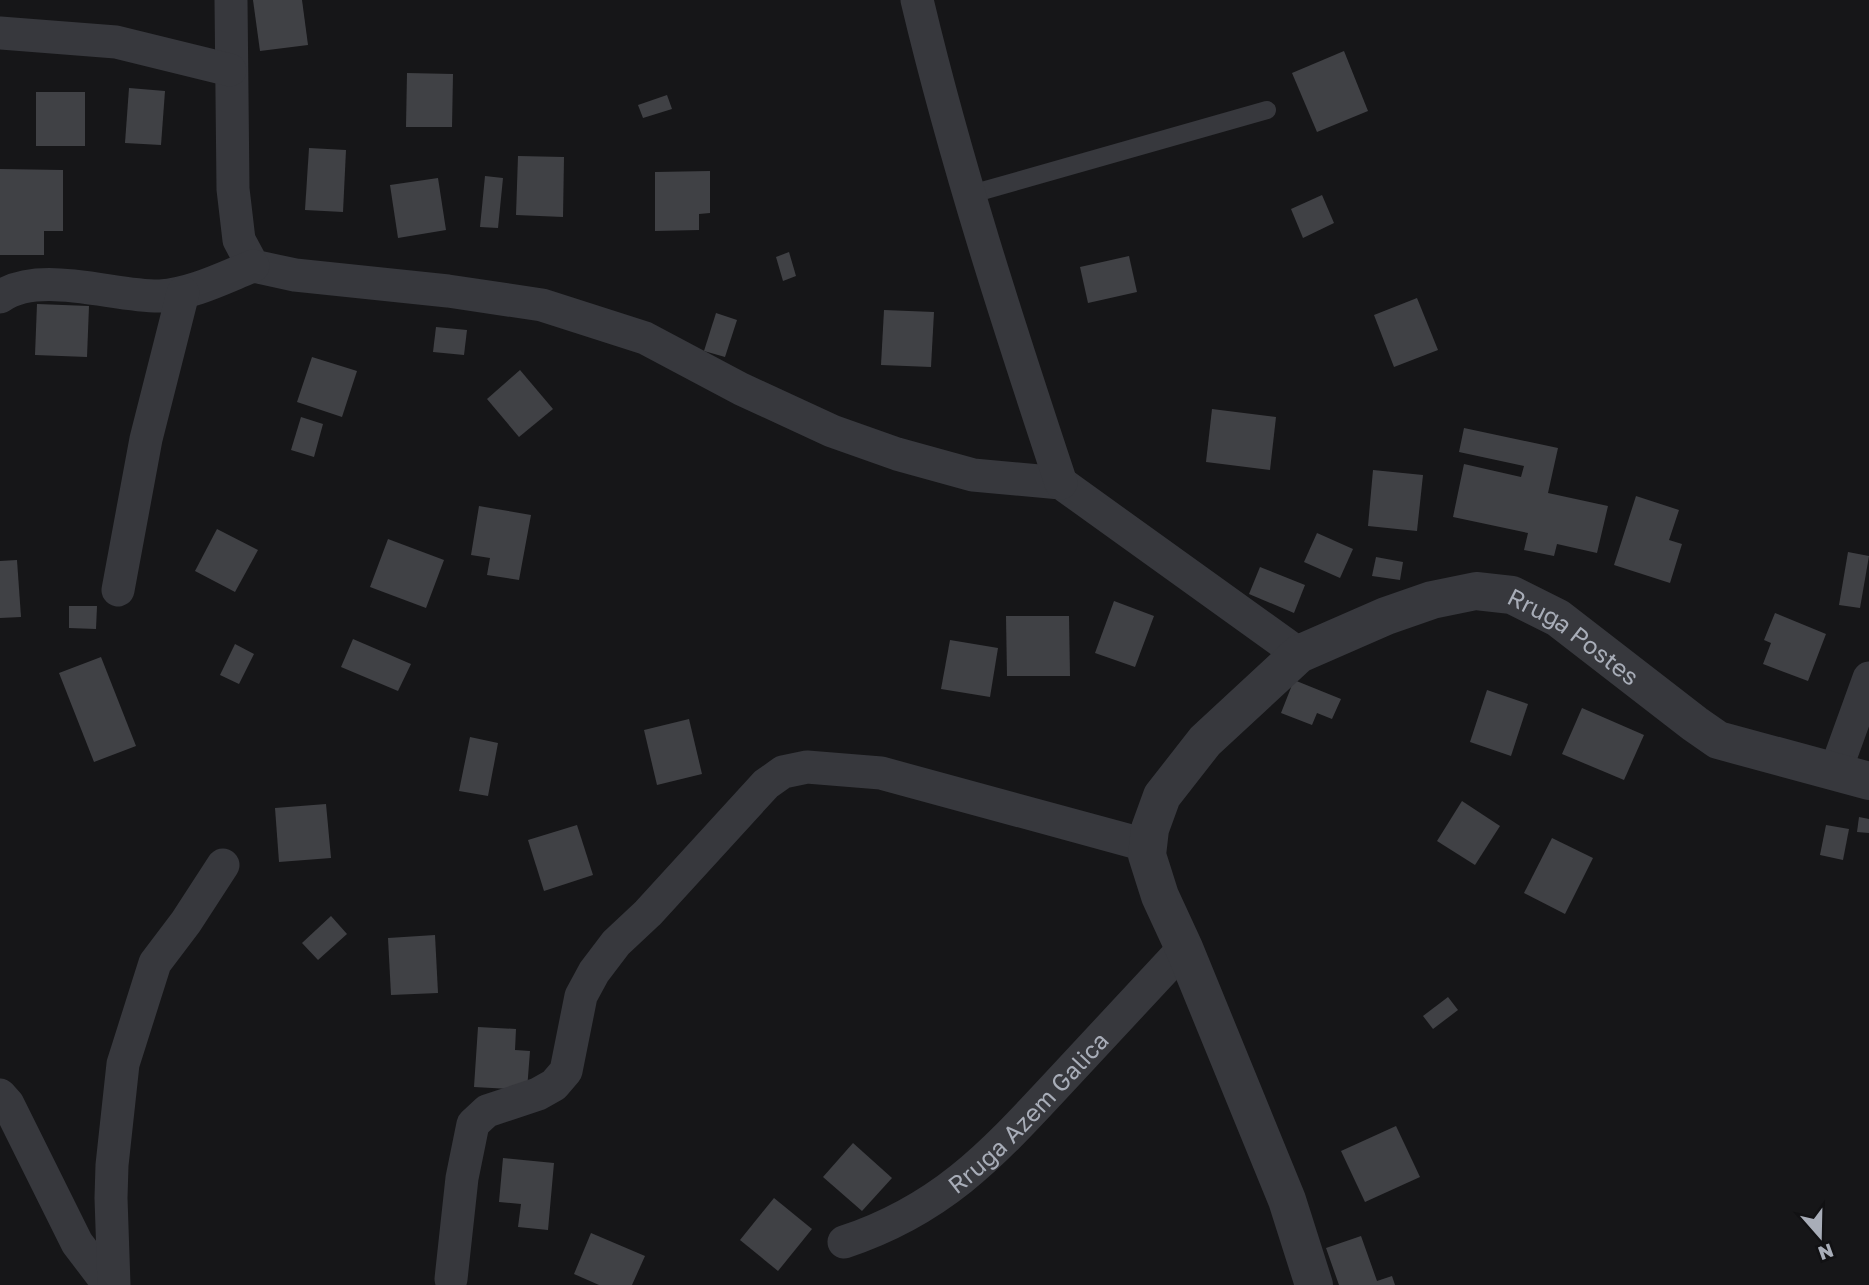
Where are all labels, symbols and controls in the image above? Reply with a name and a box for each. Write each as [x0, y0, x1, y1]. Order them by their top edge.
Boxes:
street label: Rruga Postes [1503, 581, 1646, 690]
street label: Rruga Azem Galica [941, 1025, 1114, 1198]
north arrow [1785, 1201, 1855, 1271]
text: N [1815, 1239, 1837, 1266]

